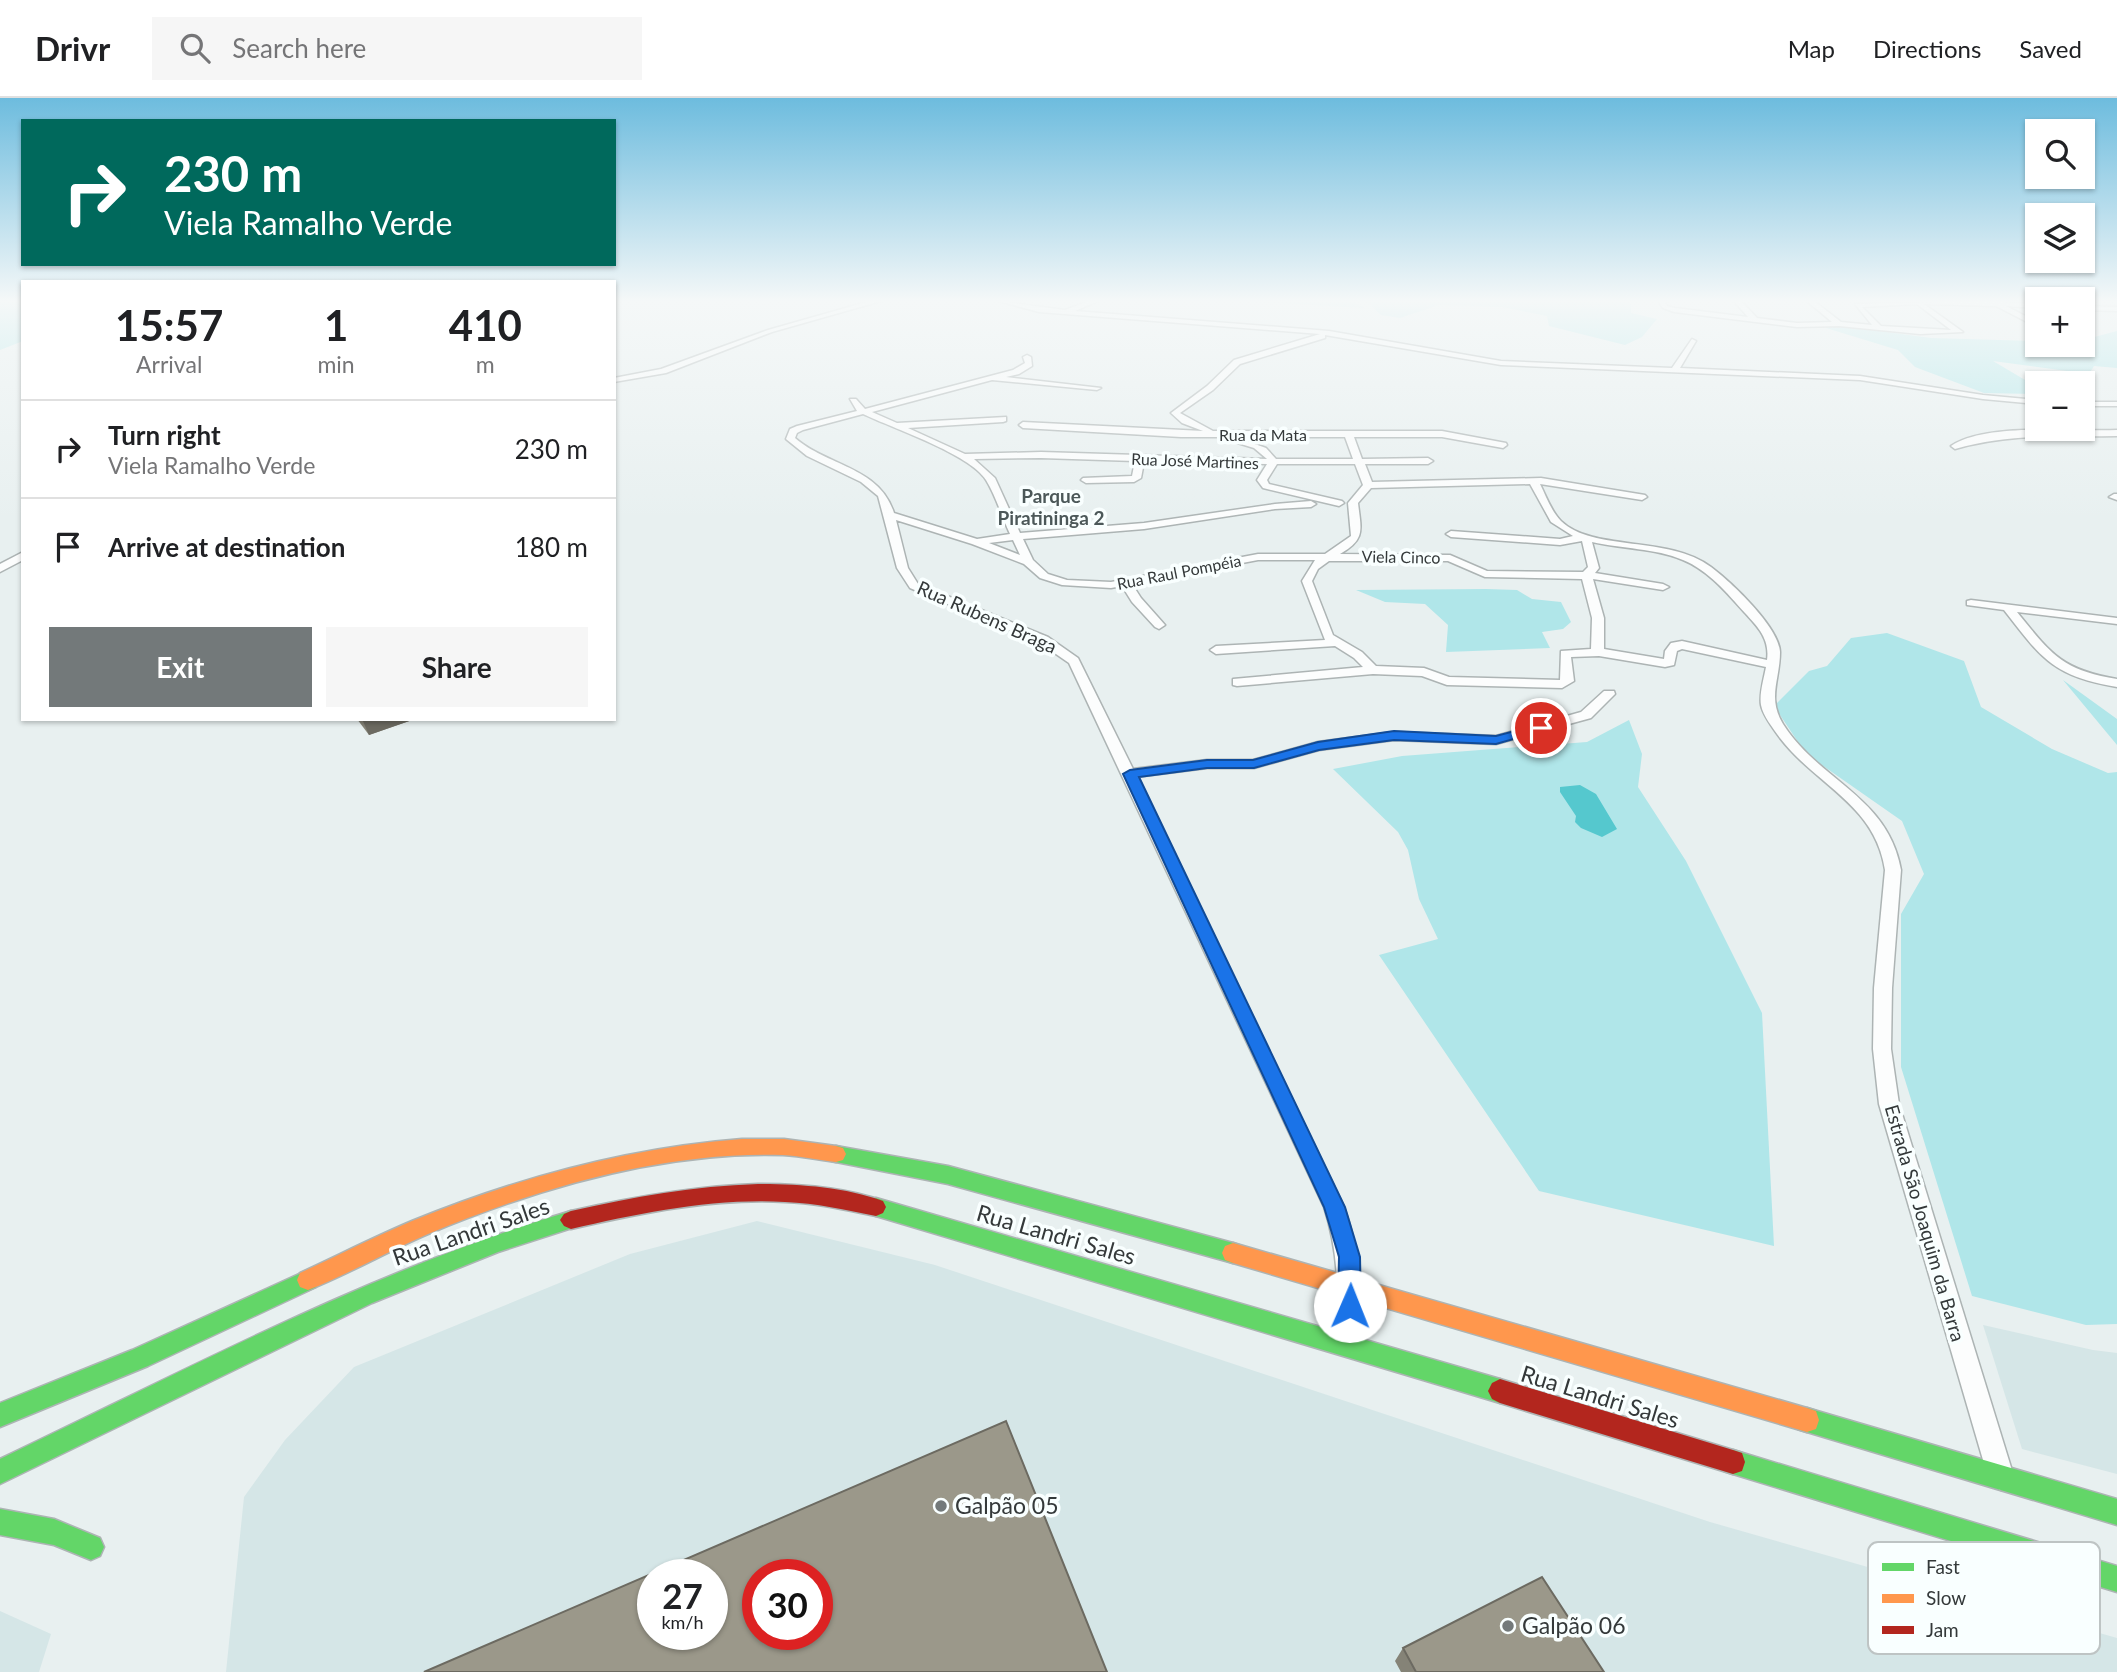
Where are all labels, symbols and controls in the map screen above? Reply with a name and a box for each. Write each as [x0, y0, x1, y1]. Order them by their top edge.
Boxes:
search box [152, 17, 642, 80]
text: Drivr [35, 28, 110, 68]
icon: search [176, 29, 214, 67]
text: Search here [232, 32, 366, 64]
text: Map [1788, 34, 1835, 63]
text: Directions [1873, 34, 1981, 63]
text: Saved [2019, 34, 2082, 63]
map controls [2025, 119, 2095, 441]
button: search [2025, 119, 2095, 189]
text: 230 m [164, 144, 302, 202]
icon: right [49, 147, 140, 238]
text: Viela Ramalho Verde [164, 203, 452, 242]
button: layers [2025, 203, 2095, 273]
button: + [2025, 287, 2095, 357]
text: 15:57 [115, 300, 223, 350]
text: 1 [324, 300, 348, 350]
text: 410 [449, 300, 522, 350]
text: Arrival [136, 350, 202, 378]
text: min [317, 350, 355, 378]
text: m [476, 350, 495, 378]
button: − [2025, 371, 2095, 441]
text: Turn right [108, 419, 221, 451]
street label: Rua da Mata [1219, 425, 1307, 444]
icon: right [49, 430, 87, 468]
text: 230 m [515, 433, 588, 465]
street label: Rua José Martines [1131, 449, 1259, 472]
text: Viela Ramalho Verde [108, 451, 315, 479]
district label: Parque Piratininga 2 [998, 484, 1104, 529]
icon: arrive [49, 528, 87, 566]
text: Arrive at destination [108, 531, 345, 563]
text: 180 m [515, 531, 588, 563]
street label: Viela Cinco [1361, 546, 1441, 567]
street label: Rua Raul Pompéia [1115, 550, 1243, 593]
street label: Rua Rubens Braga [914, 575, 1061, 658]
button: Exit [49, 627, 312, 707]
button: Share [326, 627, 588, 707]
pin [1511, 698, 1571, 758]
icon: arrive [1522, 709, 1560, 747]
street label: Estrada São Joaquim da Barra [1881, 1102, 1970, 1344]
street label: Rua Landri Sales [389, 1191, 553, 1271]
street label: Rua Landri Sales [974, 1198, 1139, 1270]
position arrow [1313, 1269, 1387, 1343]
street label: Rua Landri Sales [1518, 1359, 1683, 1433]
place label: Galpão 05 [955, 1491, 1059, 1519]
marker: Galpão 05 [933, 1498, 949, 1514]
legend [1868, 1542, 2100, 1654]
text: Fast [1926, 1555, 1960, 1578]
speed limit sign: 30 [742, 1559, 833, 1650]
text: 27 [662, 1574, 703, 1616]
text: Slow [1926, 1586, 1966, 1609]
text: km/h [661, 1611, 704, 1633]
place label: Galpão 06 [1522, 1611, 1626, 1639]
marker: Galpão 06 [1500, 1618, 1516, 1634]
text: Jam [1926, 1618, 1959, 1641]

